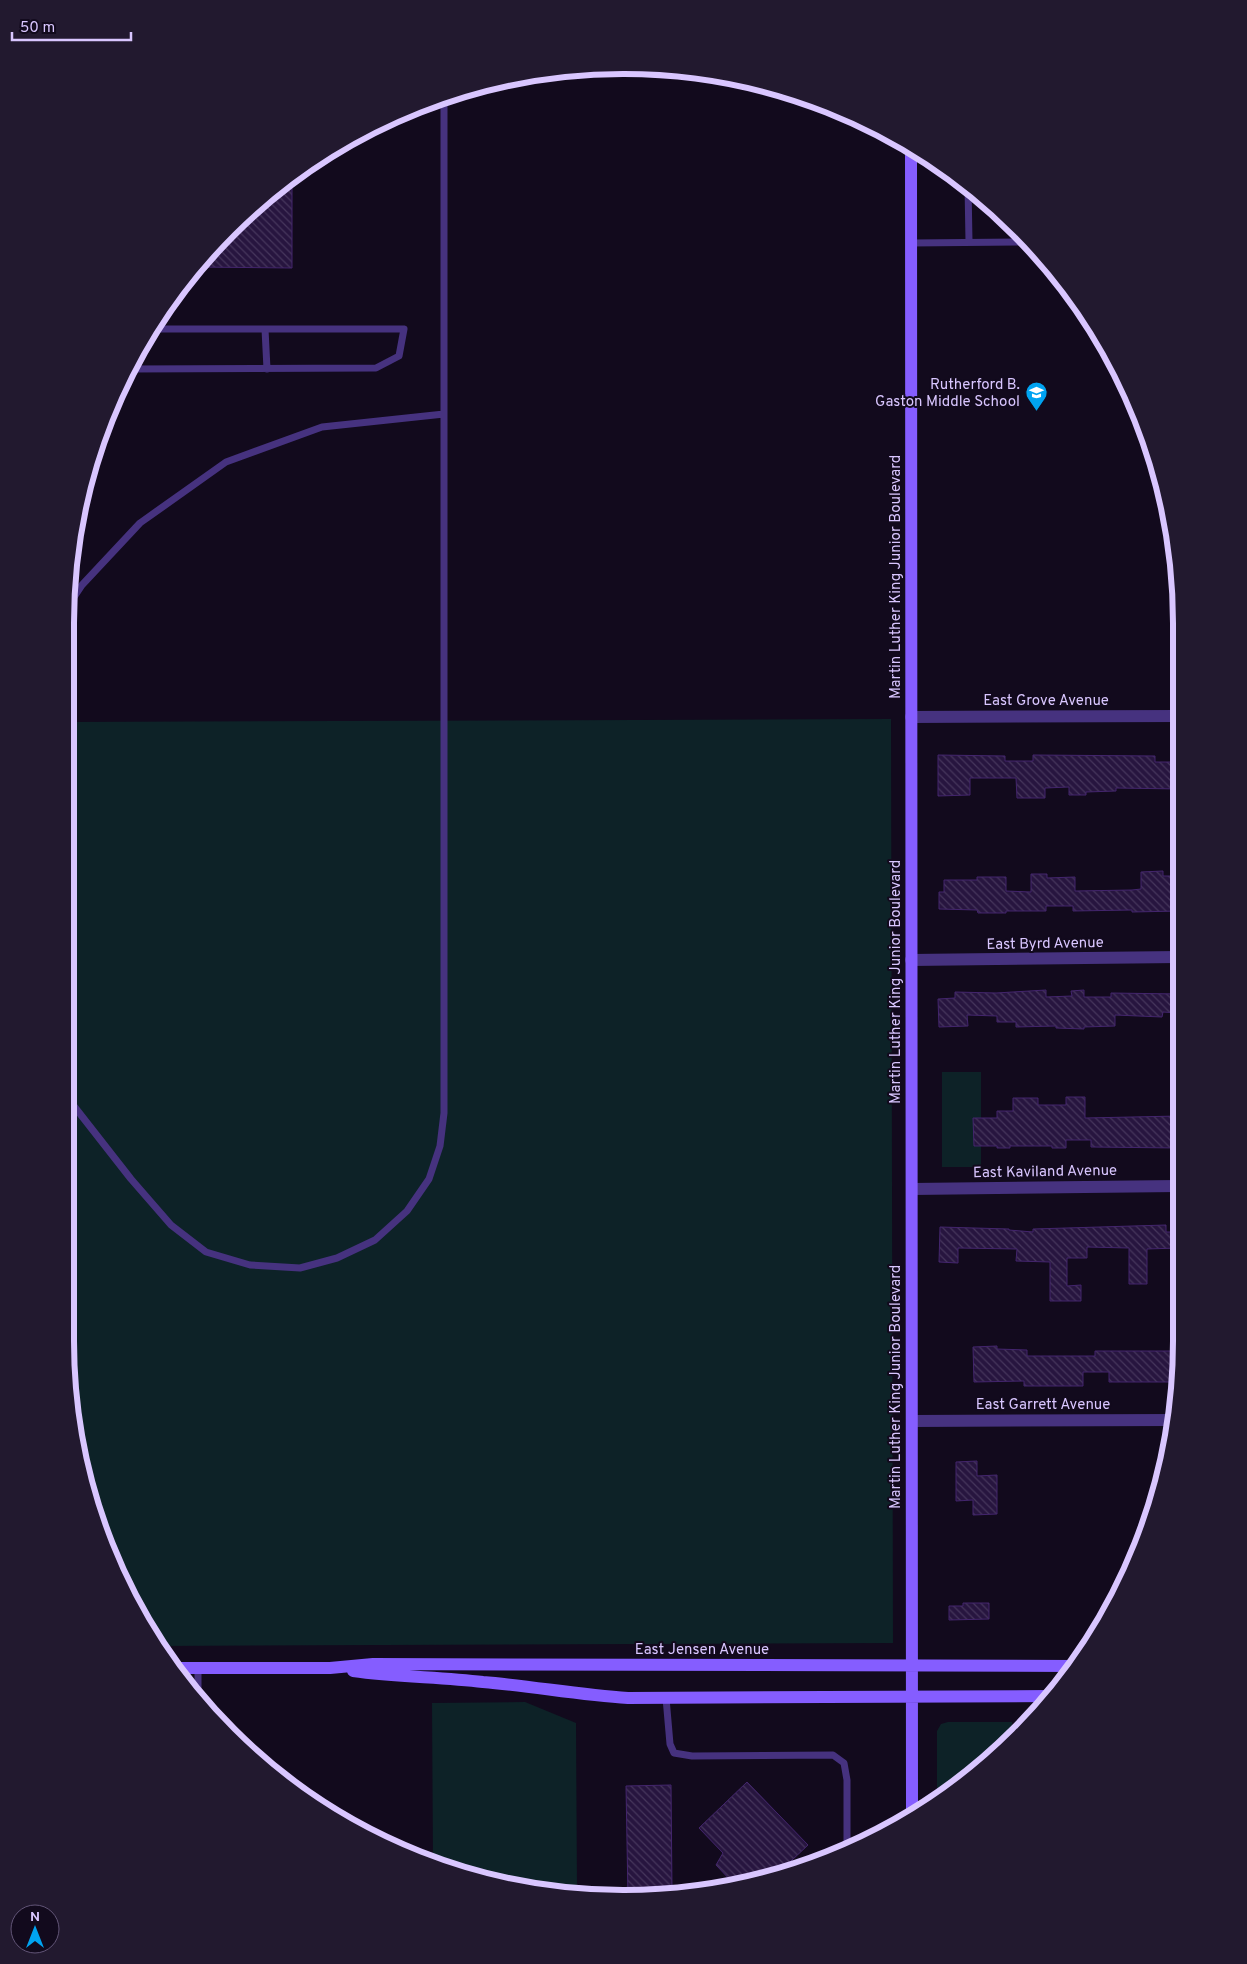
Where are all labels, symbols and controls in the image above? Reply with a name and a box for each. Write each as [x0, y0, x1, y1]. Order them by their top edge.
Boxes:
scale bar [12, 10, 131, 42]
text: 50 m [20, 19, 55, 38]
place label: Rutherford B. Gaston Middle School [875, 376, 1020, 412]
school or university icon: Rutherford B. Gaston Middle School [1024, 381, 1048, 412]
street label: Martin Luther King Junior Boulevard [887, 455, 906, 699]
street label: East Grove Avenue [983, 692, 1109, 711]
street label: Martin Luther King Junior Boulevard [887, 860, 906, 1104]
street label: East Byrd Avenue [986, 934, 1104, 955]
street label: East Kaviland Avenue [973, 1162, 1117, 1183]
street label: Martin Luther King Junior Boulevard [887, 1265, 906, 1509]
street label: East Garrett Avenue [976, 1396, 1110, 1415]
street label: East Jensen Avenue [635, 1641, 769, 1660]
north arrow [10, 1904, 60, 1954]
text: N [30, 1909, 40, 1926]

